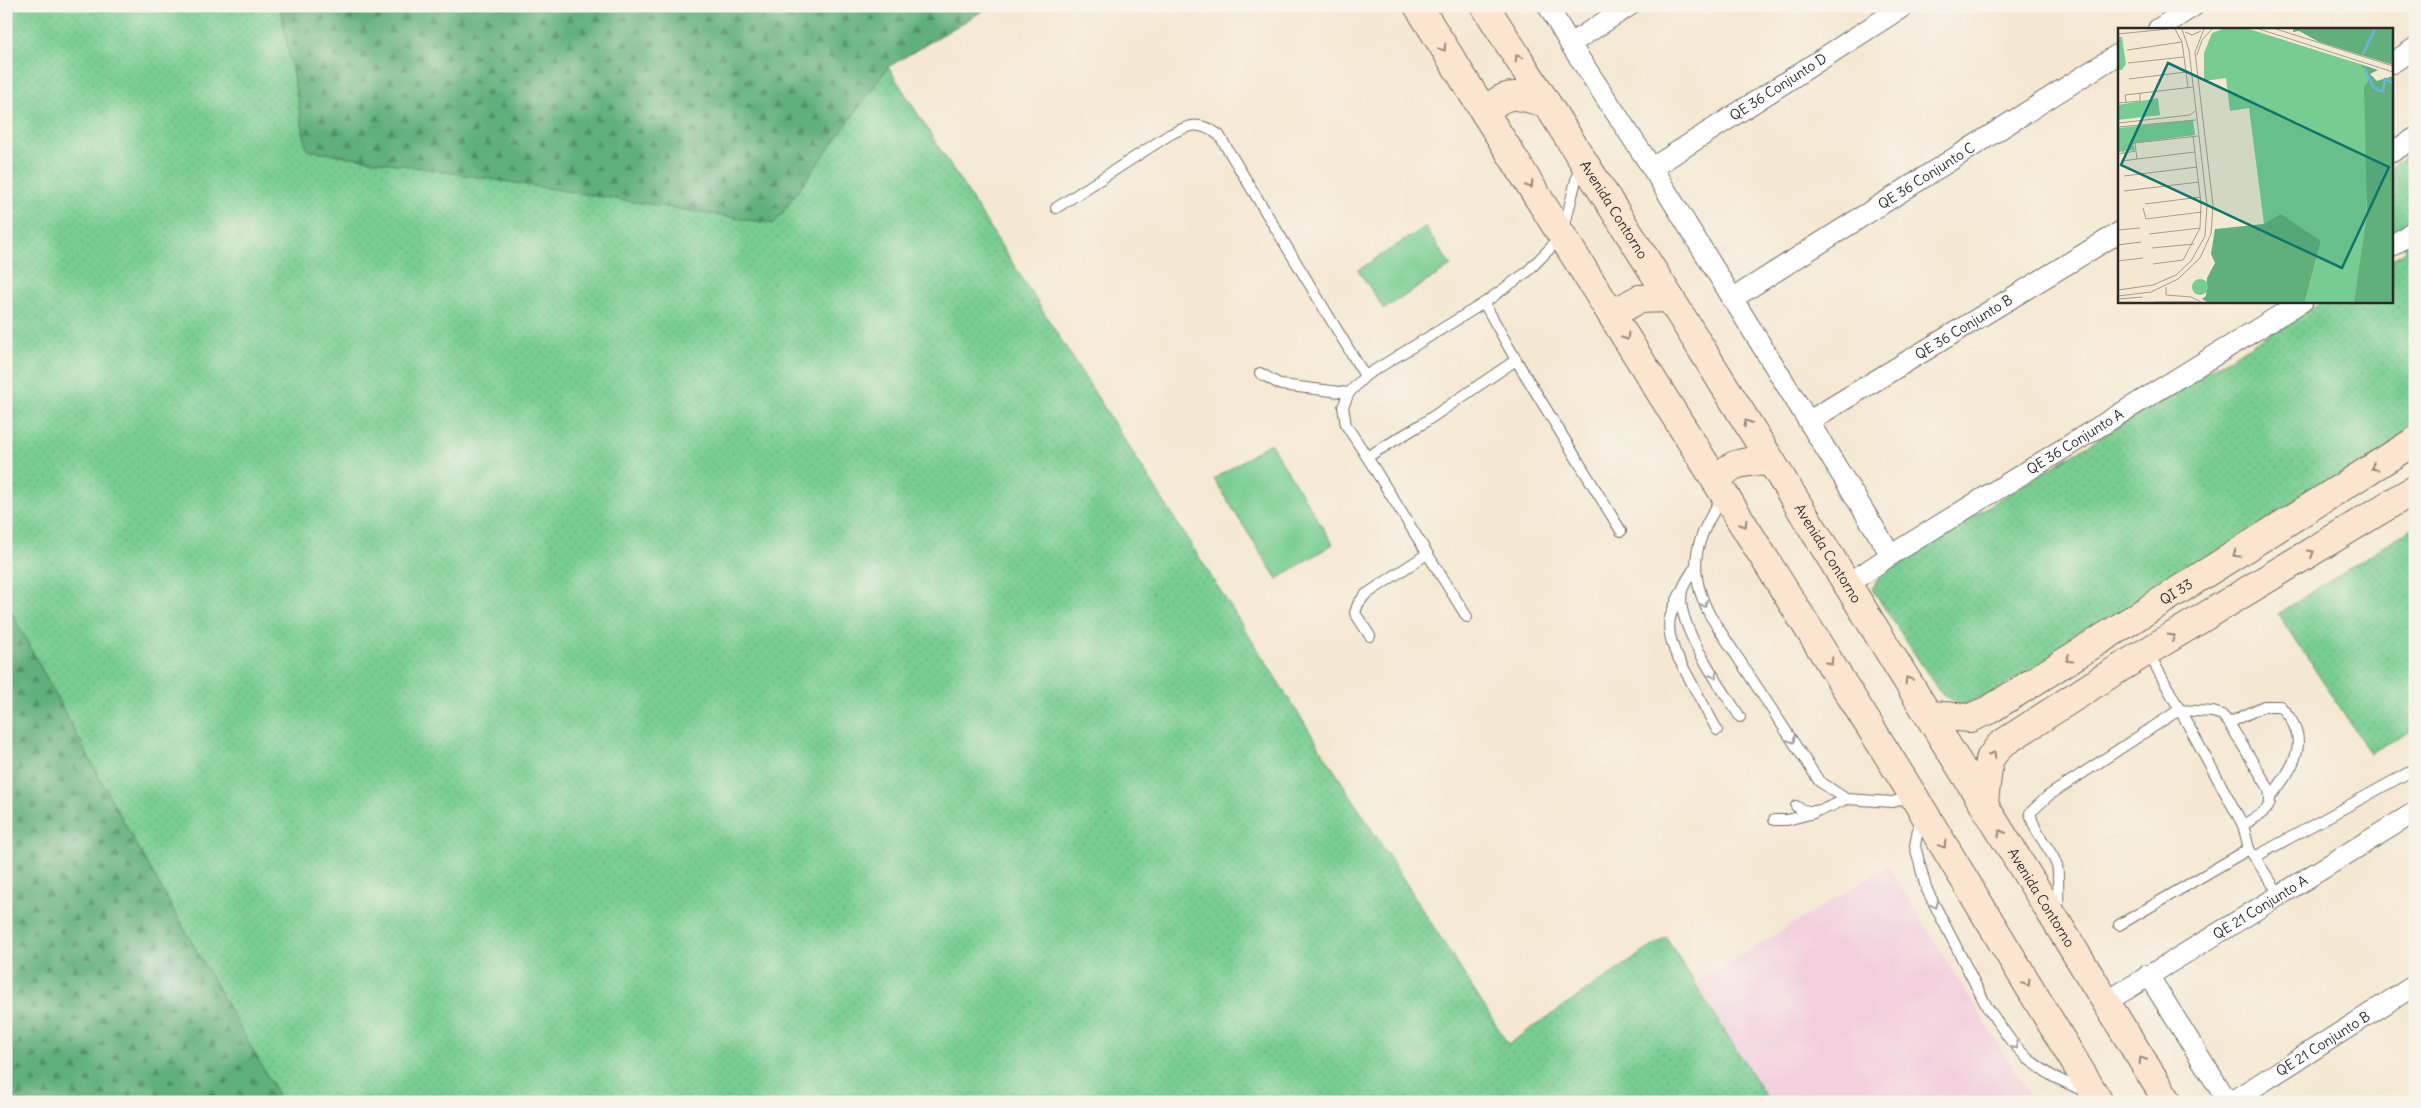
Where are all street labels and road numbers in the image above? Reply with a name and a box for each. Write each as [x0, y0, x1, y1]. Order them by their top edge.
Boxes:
street label: QE 36 Conjunto D [1726, 49, 1830, 125]
street label: QE 36 Conjunto C [1875, 139, 1978, 213]
street label: Avenida Contorno [1576, 157, 1652, 262]
street label: QE 36 Conjunto B [1912, 290, 2016, 364]
street label: QE 36 Conjunto A [2023, 405, 2127, 478]
street label: Avenida Contorno [1791, 500, 1866, 606]
street label: QI 33 [2156, 575, 2196, 609]
street label: Avenida Contorno [2004, 845, 2079, 951]
street label: QE 21 Conjunto A [2209, 871, 2311, 943]
street label: QE 21 Conjunto B [2272, 1007, 2373, 1080]

